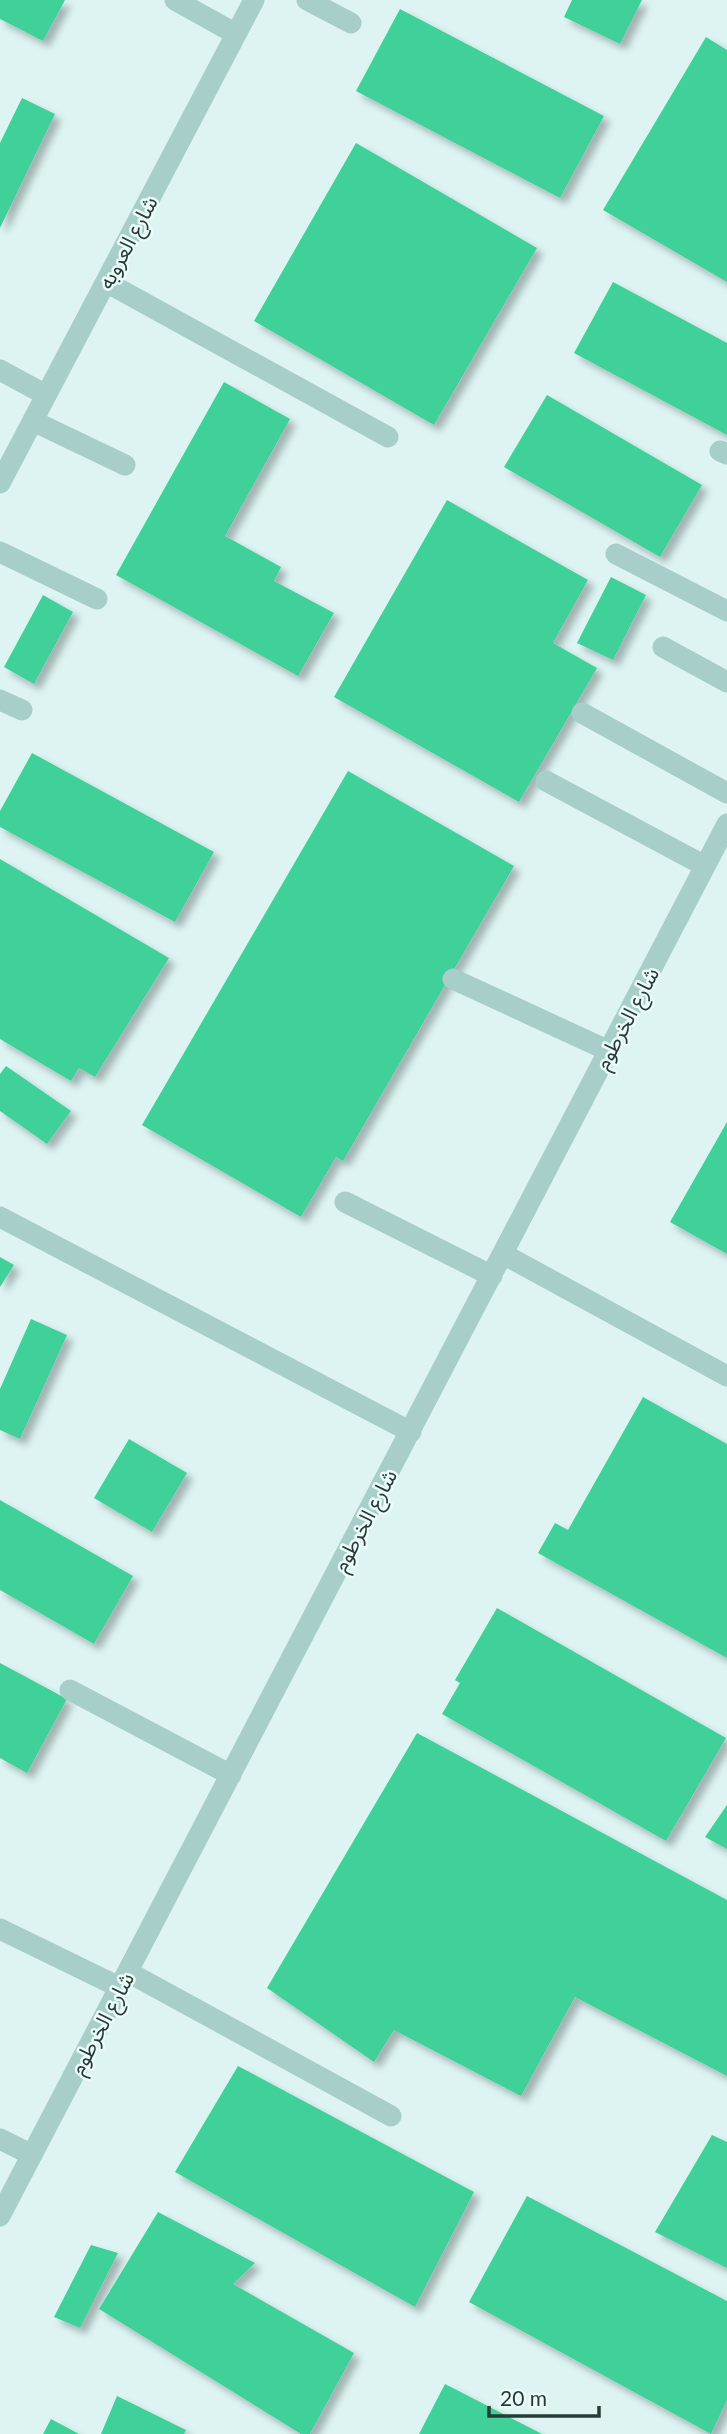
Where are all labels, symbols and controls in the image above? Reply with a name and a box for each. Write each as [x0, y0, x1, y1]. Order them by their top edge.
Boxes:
street label: شارع العروبه [92, 191, 165, 294]
street label: شارع الخرطوم [589, 963, 668, 1076]
street label: شارع الخرطوم [327, 1465, 406, 1578]
street label: شارع الخرطوم [64, 1968, 143, 2081]
scale bar [489, 2374, 599, 2418]
text: 20 m [500, 2385, 547, 2410]

